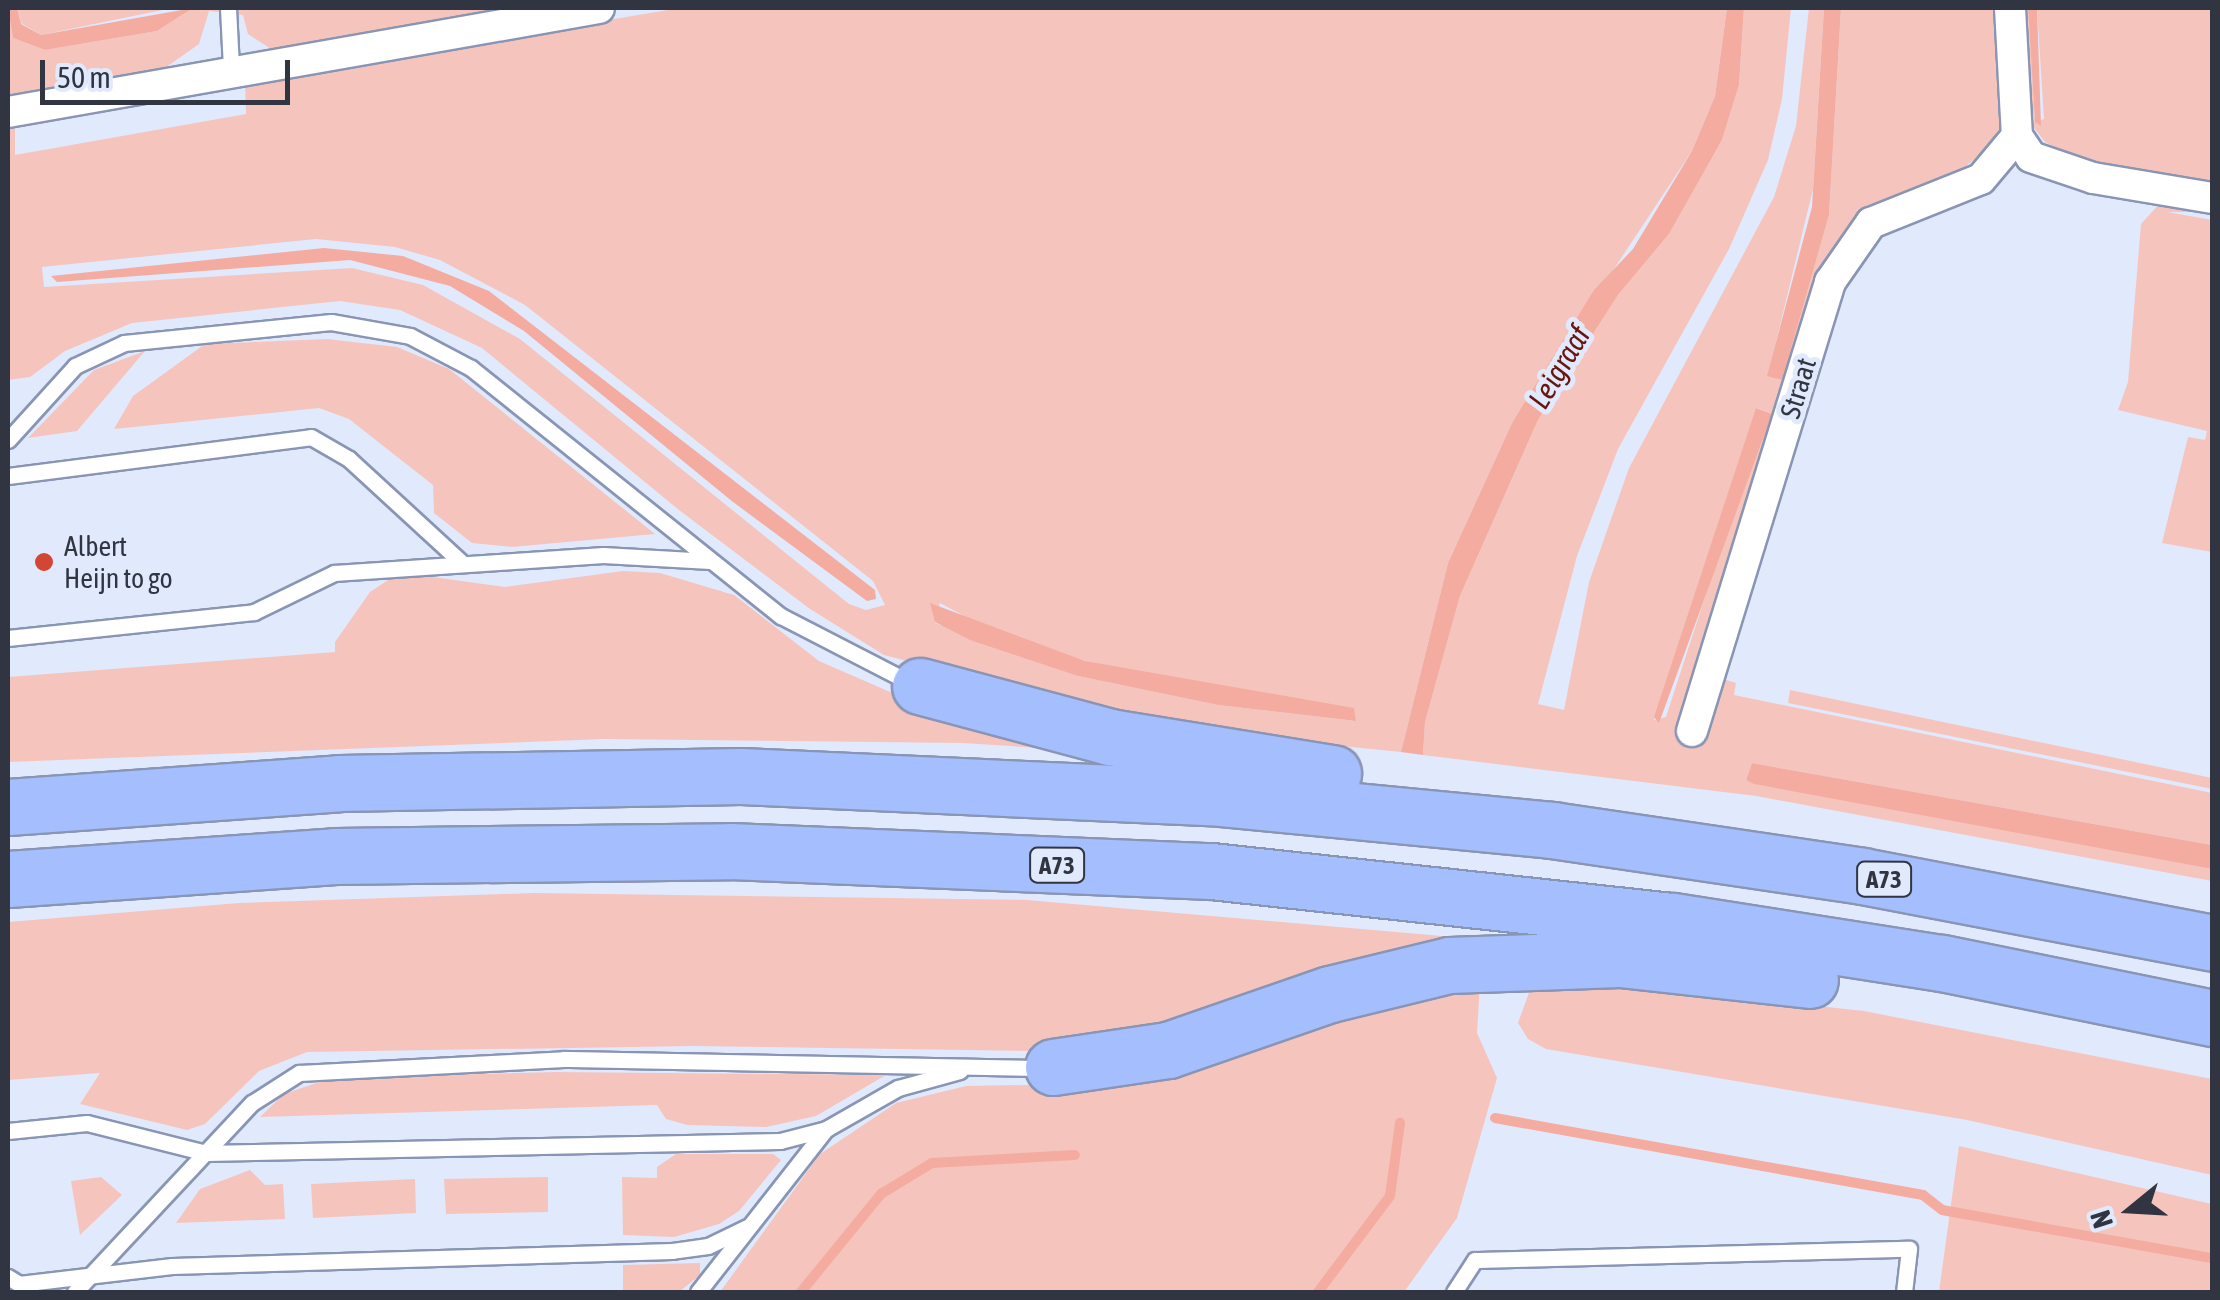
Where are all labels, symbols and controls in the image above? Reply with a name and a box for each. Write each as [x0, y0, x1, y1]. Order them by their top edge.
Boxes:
scale bar [45, 40, 295, 102]
text: 50 m [57, 60, 111, 94]
water label: Leigraaf [1520, 319, 1598, 415]
street label: Straat [1773, 354, 1823, 422]
place label: Albert Heijn to go [64, 529, 173, 595]
marker: Albert Heijn to go [33, 551, 55, 573]
road number: A73 [1027, 845, 1087, 885]
road number: A73 [1854, 859, 1914, 899]
north arrow [2080, 1160, 2180, 1260]
text: N [2084, 1206, 2119, 1232]

